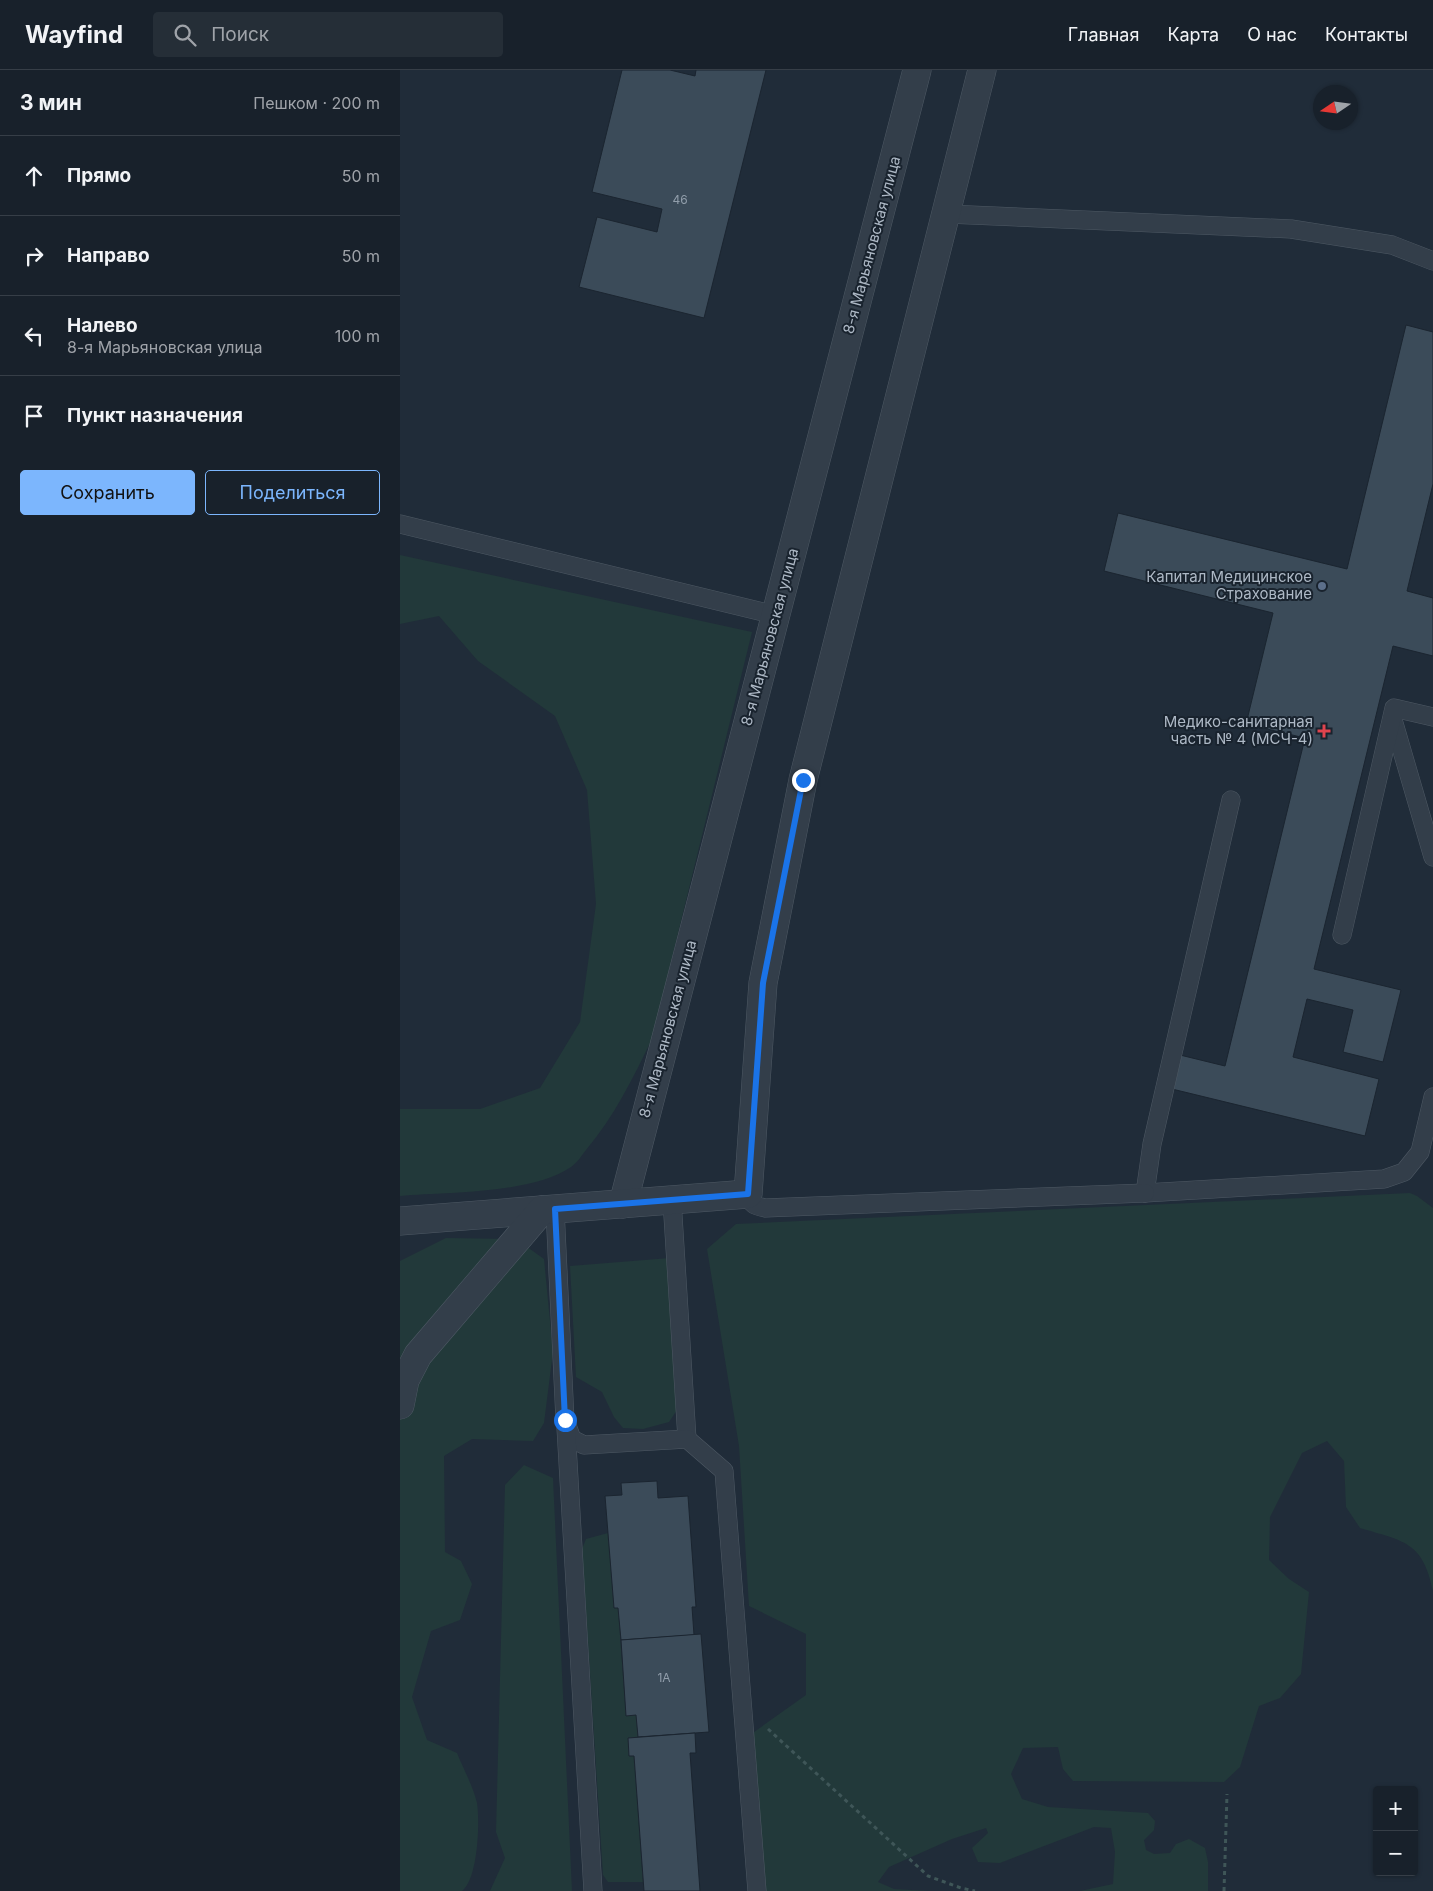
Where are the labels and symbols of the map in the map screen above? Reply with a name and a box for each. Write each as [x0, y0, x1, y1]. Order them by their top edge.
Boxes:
north arrow [1313, 85, 1358, 130]
street label: 8-я Марьяновская улица [839, 154, 904, 336]
house number: 46 [672, 192, 688, 207]
street label: 8-я Марьяновская улица [737, 546, 802, 728]
place label: Капитал Медицинское Страхование [1146, 567, 1312, 603]
marker: Капитал Медицинское Страхование [1316, 580, 1328, 592]
place label: Медико-санитарная часть № 4 (МСЧ-4) [1164, 712, 1313, 748]
marker: Медико-санитарная часть № 4 (МСЧ-4) [1317, 724, 1331, 738]
route end [792, 769, 815, 792]
street label: 8-я Марьяновская улица [635, 938, 700, 1120]
route start [554, 1409, 577, 1432]
house number: 1А [657, 1670, 671, 1685]

